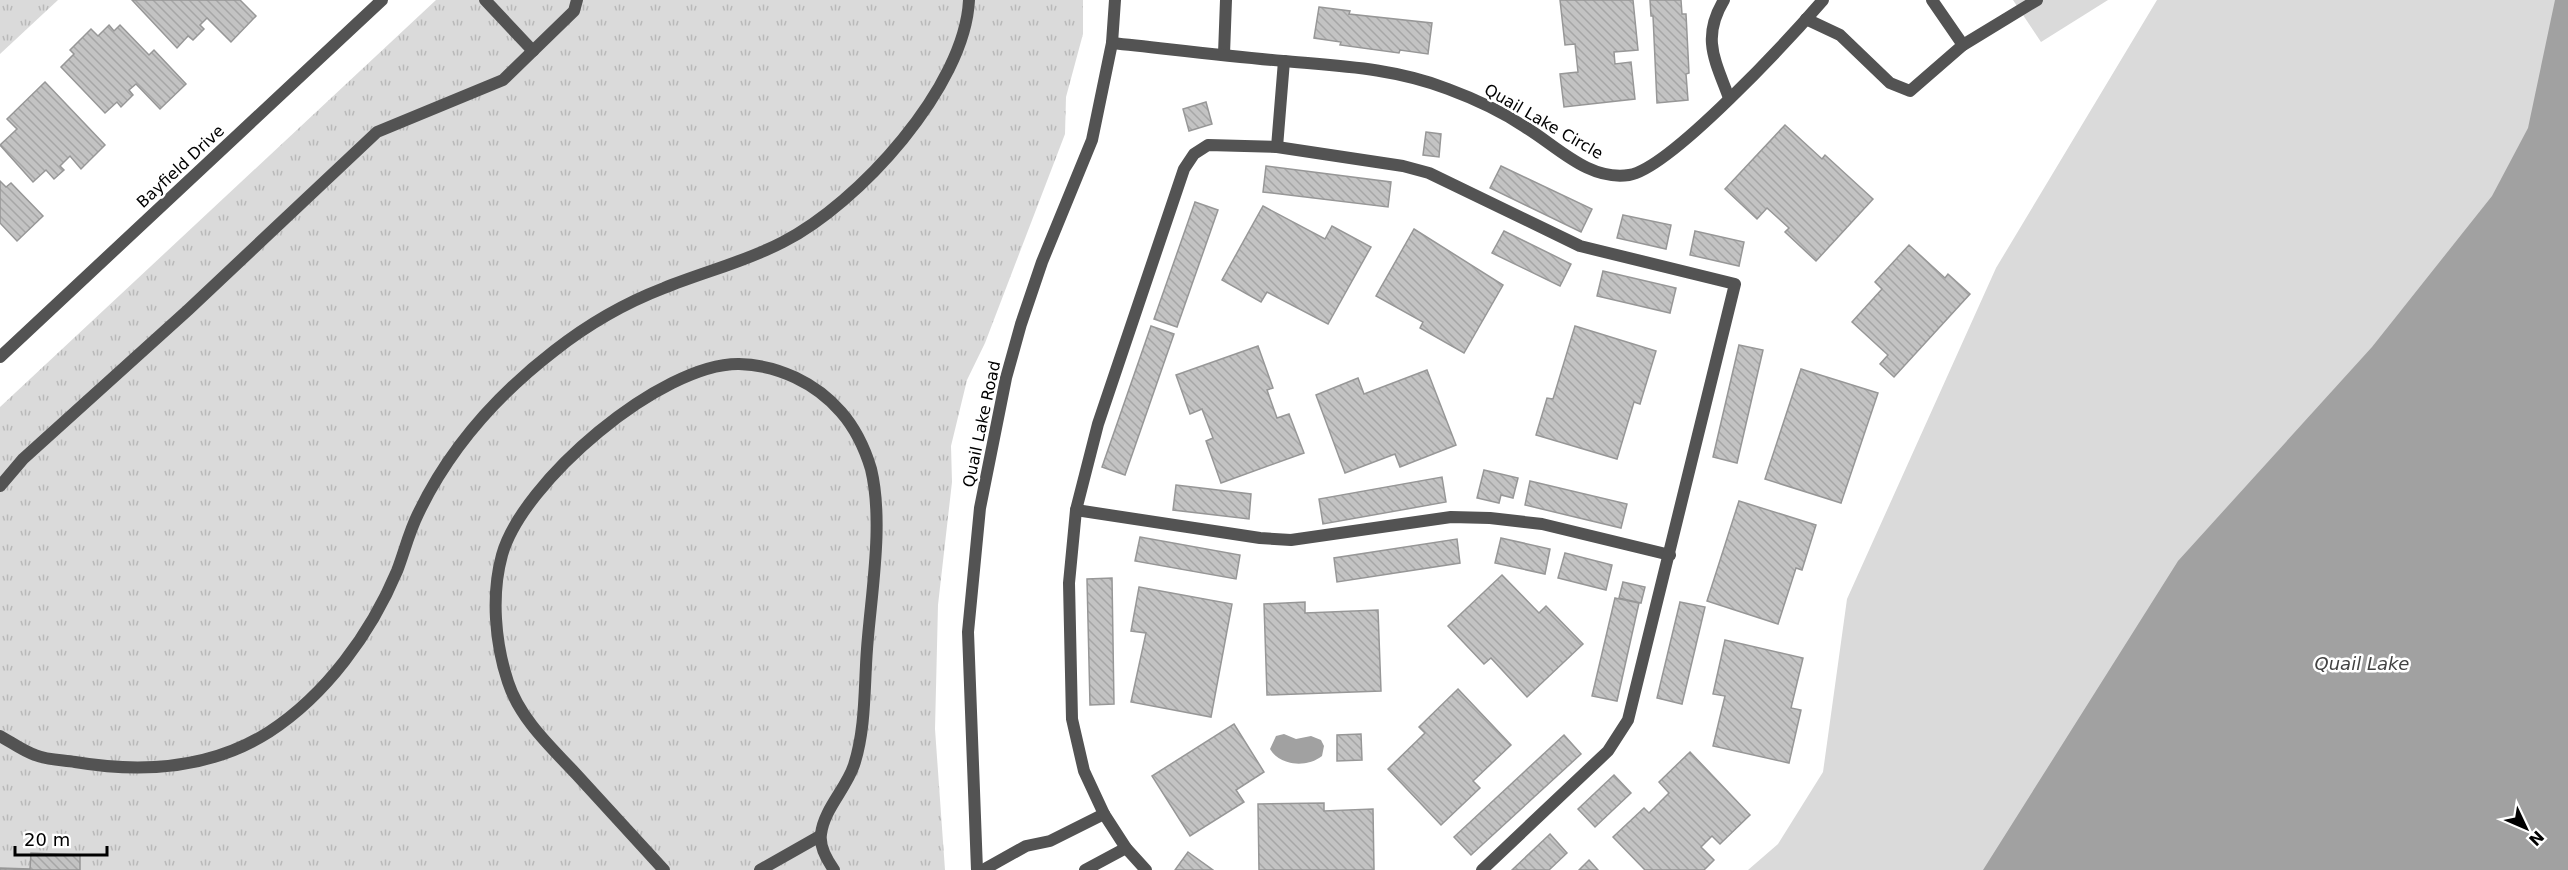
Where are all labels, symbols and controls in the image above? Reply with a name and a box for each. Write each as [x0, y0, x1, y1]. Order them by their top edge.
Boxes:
street label: Quail Lake Circle [1481, 80, 1606, 163]
street label: Bayfield Drive [133, 121, 228, 212]
street label: Quail Lake Road [959, 359, 1004, 489]
water label: Quail Lake [2315, 653, 2409, 674]
north arrow [2496, 798, 2556, 858]
scale bar [15, 819, 106, 857]
text: N [2525, 827, 2548, 849]
text: 20 m [24, 829, 70, 850]

